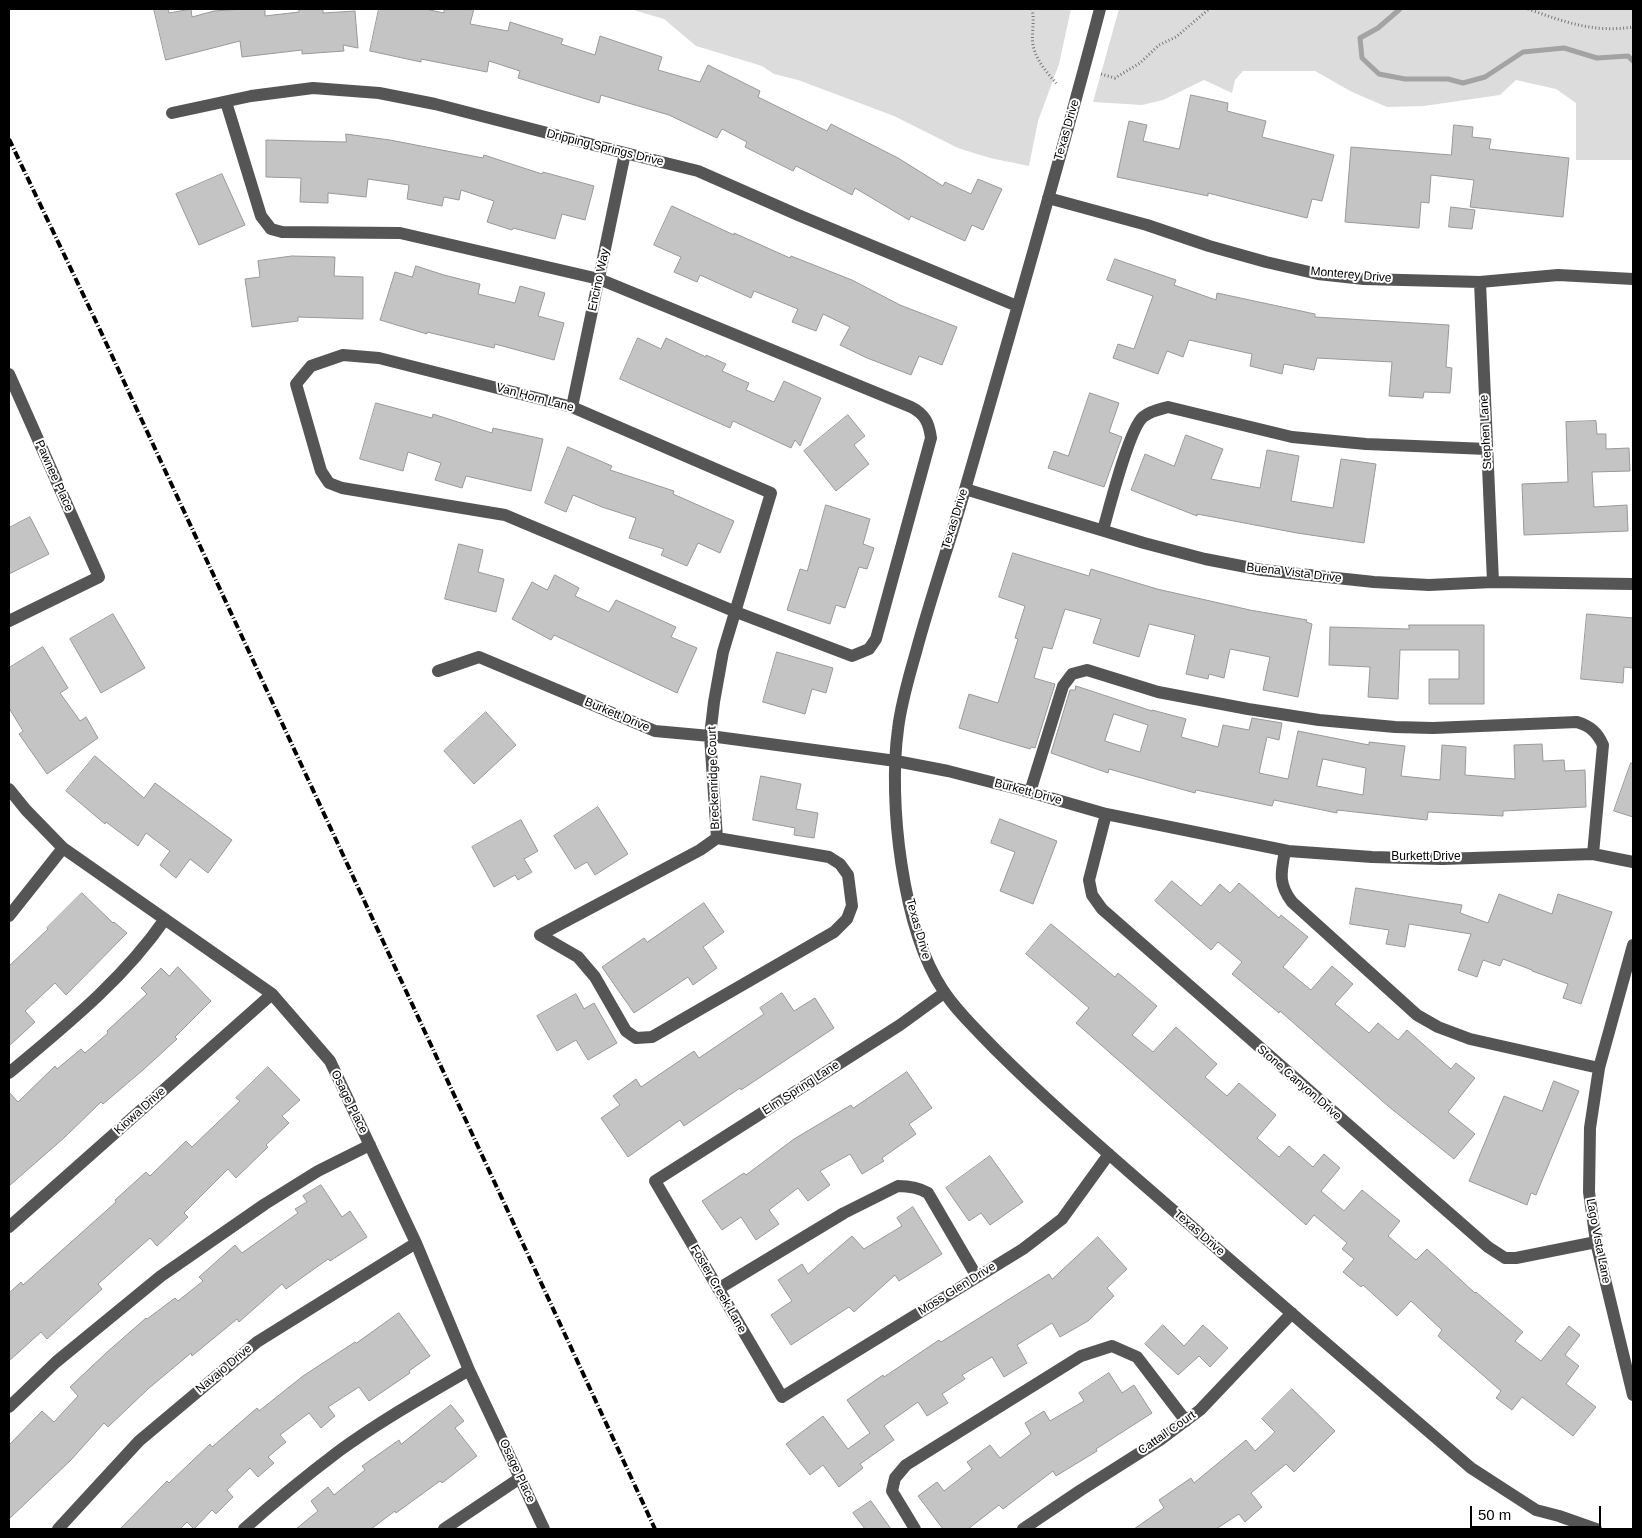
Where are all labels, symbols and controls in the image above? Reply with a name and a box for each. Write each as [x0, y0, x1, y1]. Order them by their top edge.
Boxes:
street label: Texas Drive [1051, 98, 1083, 162]
street label: Dripping Springs Drive [545, 126, 665, 170]
street label: Encino Way [585, 247, 613, 313]
street label: Monterey Drive [1310, 264, 1392, 286]
street label: Van Horn Lane [495, 381, 575, 415]
street label: Stephen Lane [1477, 394, 1495, 470]
street label: Pawnee Place [32, 438, 76, 514]
street label: Texas Drive [939, 487, 971, 551]
street label: Buena Vista Drive [1246, 560, 1342, 586]
street label: Burkett Drive [582, 695, 652, 735]
street label: Breckenridge Court [705, 726, 723, 830]
street label: Burkett Drive [993, 776, 1063, 808]
street label: Burkett Drive [1391, 850, 1461, 864]
street label: Texas Drive [902, 897, 934, 961]
street label: Stone Canyon Drive [1254, 1042, 1344, 1124]
street label: Elm Spring Lane [760, 1058, 842, 1118]
street label: Osage Place [327, 1068, 371, 1136]
street label: Kiowa Drive [111, 1084, 169, 1138]
street label: Lago Vista Lane [1583, 1197, 1613, 1285]
street label: Texas Drive [1171, 1207, 1227, 1259]
street label: Foster Creek Lane [687, 1242, 749, 1336]
street label: Moss Glen Drive [916, 1259, 998, 1319]
street label: Navajo Drive [193, 1341, 255, 1397]
street label: Cattail Court [1136, 1408, 1198, 1458]
street label: Osage Place [496, 1437, 538, 1505]
scale bar [1472, 1496, 1603, 1528]
text: 50 m [1478, 1506, 1511, 1523]

